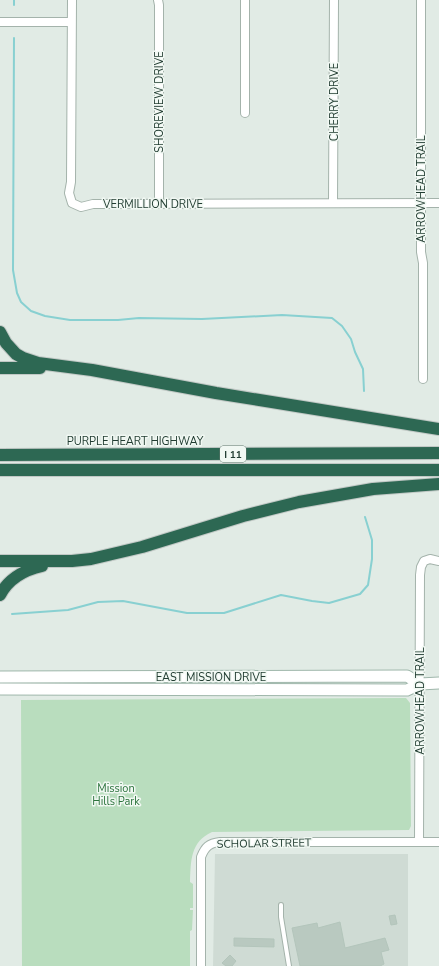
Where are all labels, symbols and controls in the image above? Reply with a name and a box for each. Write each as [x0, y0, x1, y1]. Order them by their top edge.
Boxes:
street label: SHOREVIEW DRIVE [152, 51, 167, 153]
street label: CHERRY DRIVE [327, 63, 342, 141]
street label: ARROWHEAD TRAIL [414, 135, 429, 243]
street label: VERMILLION DRIVE [102, 197, 203, 212]
street label: PURPLE HEART HIGHWAY [67, 434, 204, 449]
road number: I 11 [220, 446, 246, 462]
street label: ARROWHEAD TRAIL [413, 647, 428, 755]
street label: EAST MISSION DRIVE [156, 670, 266, 685]
park label: Mission Hills Park [92, 781, 140, 809]
street label: SCHOLAR STREET [216, 835, 312, 852]

